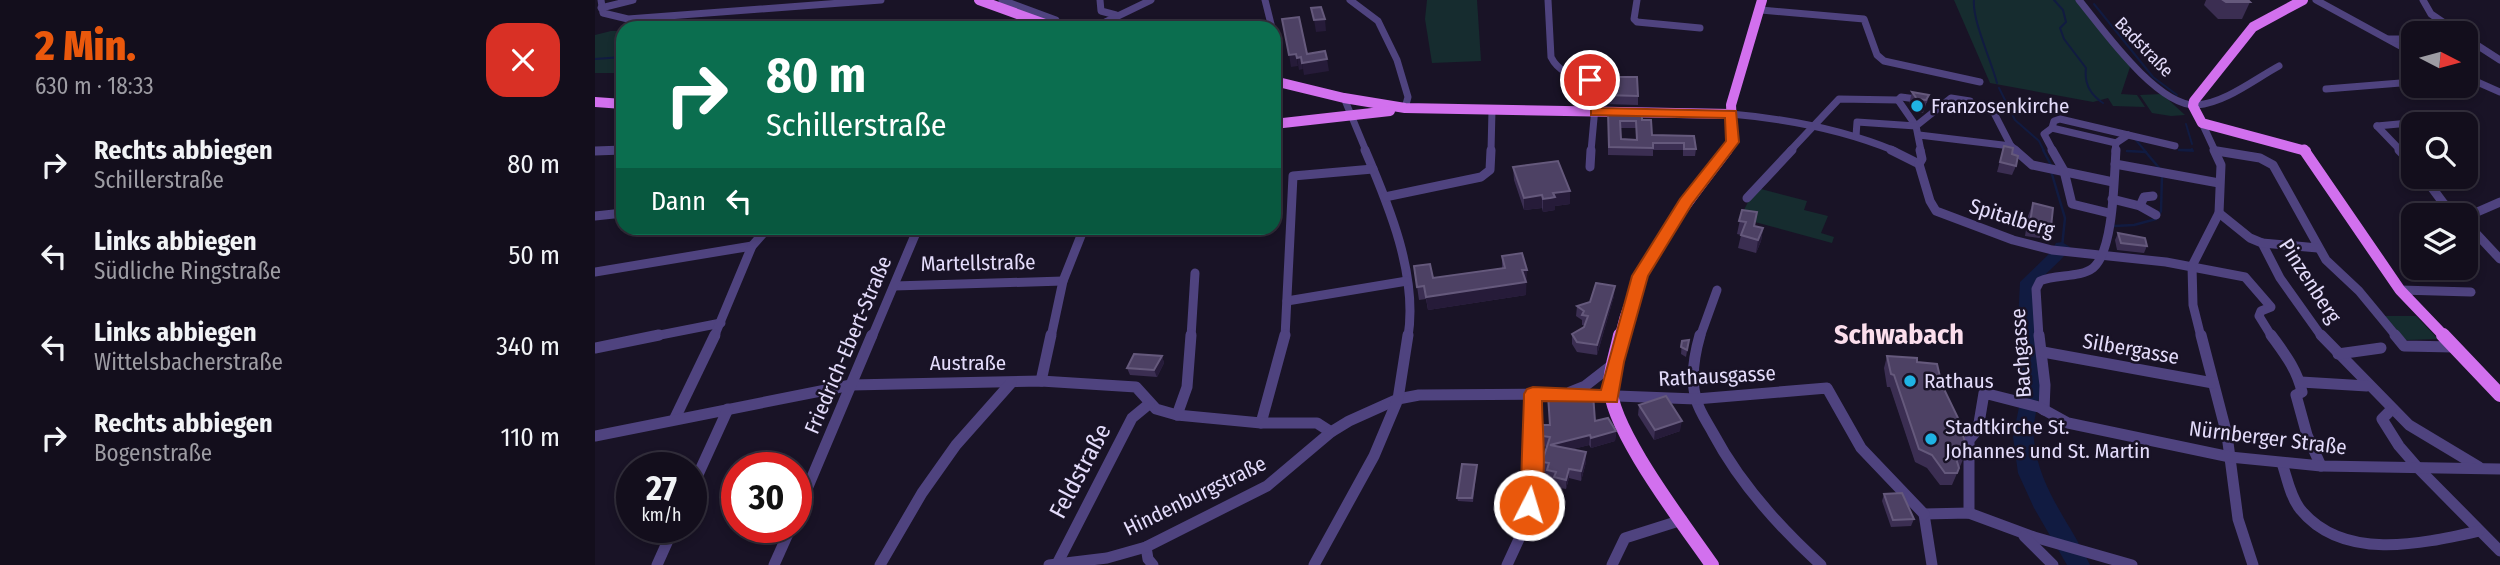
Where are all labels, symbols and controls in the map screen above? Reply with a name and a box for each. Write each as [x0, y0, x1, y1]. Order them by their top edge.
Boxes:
street label: Badstraße [2110, 12, 2178, 82]
text: 2 Min. [35, 21, 136, 71]
north arrow [2401, 21, 2478, 98]
map controls [2401, 21, 2478, 280]
button: close [486, 23, 560, 97]
text: 80 m [766, 46, 866, 105]
icon: right [651, 49, 742, 140]
pin [1560, 50, 1620, 110]
icon: arrive [1571, 61, 1609, 99]
text: 630 m · 18:33 [35, 72, 154, 100]
place label: Franzosenkirche [1931, 93, 2069, 119]
marker: Franzosenkirche [1909, 98, 1925, 114]
text: Schillerstraße [766, 106, 947, 144]
button: search [2401, 112, 2478, 189]
text: Rechts abbiegen [94, 135, 273, 166]
icon: right [35, 146, 73, 184]
text: 80 m [507, 149, 560, 180]
text: Schillerstraße [94, 166, 224, 194]
icon: left [720, 182, 758, 220]
text: Dann [651, 186, 706, 217]
street label: Spitalberg [1966, 193, 2058, 243]
button: layers [2401, 203, 2478, 280]
text: Links abbiegen [94, 226, 257, 257]
street label: Pinzenberg [2273, 234, 2347, 328]
icon: left [35, 237, 73, 275]
text: 50 m [508, 240, 560, 271]
street label: Martellstraße [920, 249, 1036, 277]
street label: Friedrich-Ebert-Straße [799, 252, 897, 438]
text: Südliche Ringstraße [94, 257, 281, 285]
street label: Bachgasse [2005, 307, 2037, 399]
text: Links abbiegen [94, 317, 257, 348]
district label: Schwabach [1834, 318, 1964, 351]
icon: left [35, 328, 73, 366]
street label: Silbergasse [2081, 328, 2181, 370]
text: 340 m [496, 331, 560, 362]
text: Wittelsbacherstraße [94, 348, 283, 376]
street label: Austraße [930, 350, 1006, 376]
street label: Rathausgasse [1658, 360, 1776, 392]
place label: Rathaus [1924, 368, 1994, 394]
marker: Rathaus [1902, 373, 1918, 389]
text: Rechts abbiegen [94, 408, 273, 439]
place label: Stadtkirche St. Johannes und St. Martin [1945, 414, 2150, 464]
street label: Nürnberger Straße [2188, 415, 2348, 461]
icon: right [35, 419, 73, 457]
street label: Feldstraße [1044, 419, 1116, 523]
text: 110 m [500, 422, 560, 453]
marker: Stadtkirche St. Johannes und St. Martin [1923, 431, 1939, 447]
text: Bogenstraße [94, 439, 212, 467]
street label: Hindenburgstraße [1120, 450, 1270, 542]
speed limit sign: 30 [721, 452, 812, 543]
text: 27 [646, 467, 677, 509]
position arrow [1492, 468, 1566, 542]
text: km/h [641, 504, 682, 526]

